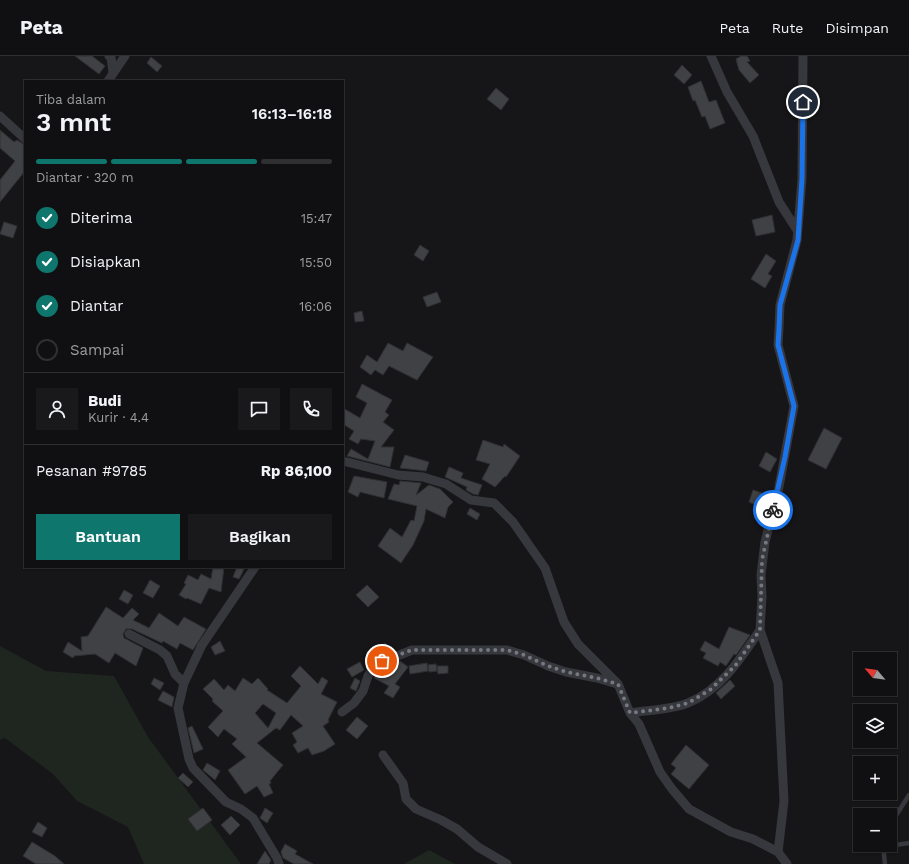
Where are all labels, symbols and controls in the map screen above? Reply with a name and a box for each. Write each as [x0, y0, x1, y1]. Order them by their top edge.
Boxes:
text: Peta [20, 16, 63, 39]
text: Peta [720, 20, 750, 36]
text: Rute [772, 20, 803, 36]
text: Disimpan [825, 20, 889, 36]
pin [786, 85, 820, 119]
icon: home [792, 91, 814, 113]
text: Tiba dalam [36, 92, 106, 107]
text: 16:13–16:18 [252, 105, 332, 123]
text: 3 mnt [36, 107, 111, 137]
text: Diantar · 320 m [36, 170, 134, 185]
icon: check [36, 207, 58, 229]
text: Diterima [70, 209, 133, 227]
text: 15:47 [301, 211, 332, 226]
icon: check [36, 251, 58, 273]
text: Disiapkan [70, 253, 141, 271]
text: 15:50 [300, 255, 332, 270]
icon: check [36, 295, 58, 317]
text: Diantar [70, 297, 123, 315]
text: 16:06 [299, 299, 332, 314]
text: Sampai [70, 341, 124, 359]
button: person [36, 388, 78, 430]
button: chat [238, 388, 280, 430]
button: phone [290, 388, 332, 430]
text: Budi [88, 392, 121, 410]
text: Kurir · 4.4 [88, 410, 149, 425]
text: Pesanan #9785 [36, 462, 147, 480]
text: Rp 86,100 [261, 462, 332, 480]
courier [753, 490, 793, 530]
icon: bike [762, 499, 784, 521]
button: Bantuan [36, 514, 180, 560]
button: Bagikan [188, 514, 332, 560]
pin [365, 644, 399, 678]
icon: bag [371, 650, 393, 672]
north arrow [853, 652, 897, 696]
map controls [853, 652, 897, 852]
button: layers [853, 704, 897, 748]
button: + [853, 756, 897, 800]
button: − [853, 808, 897, 852]

